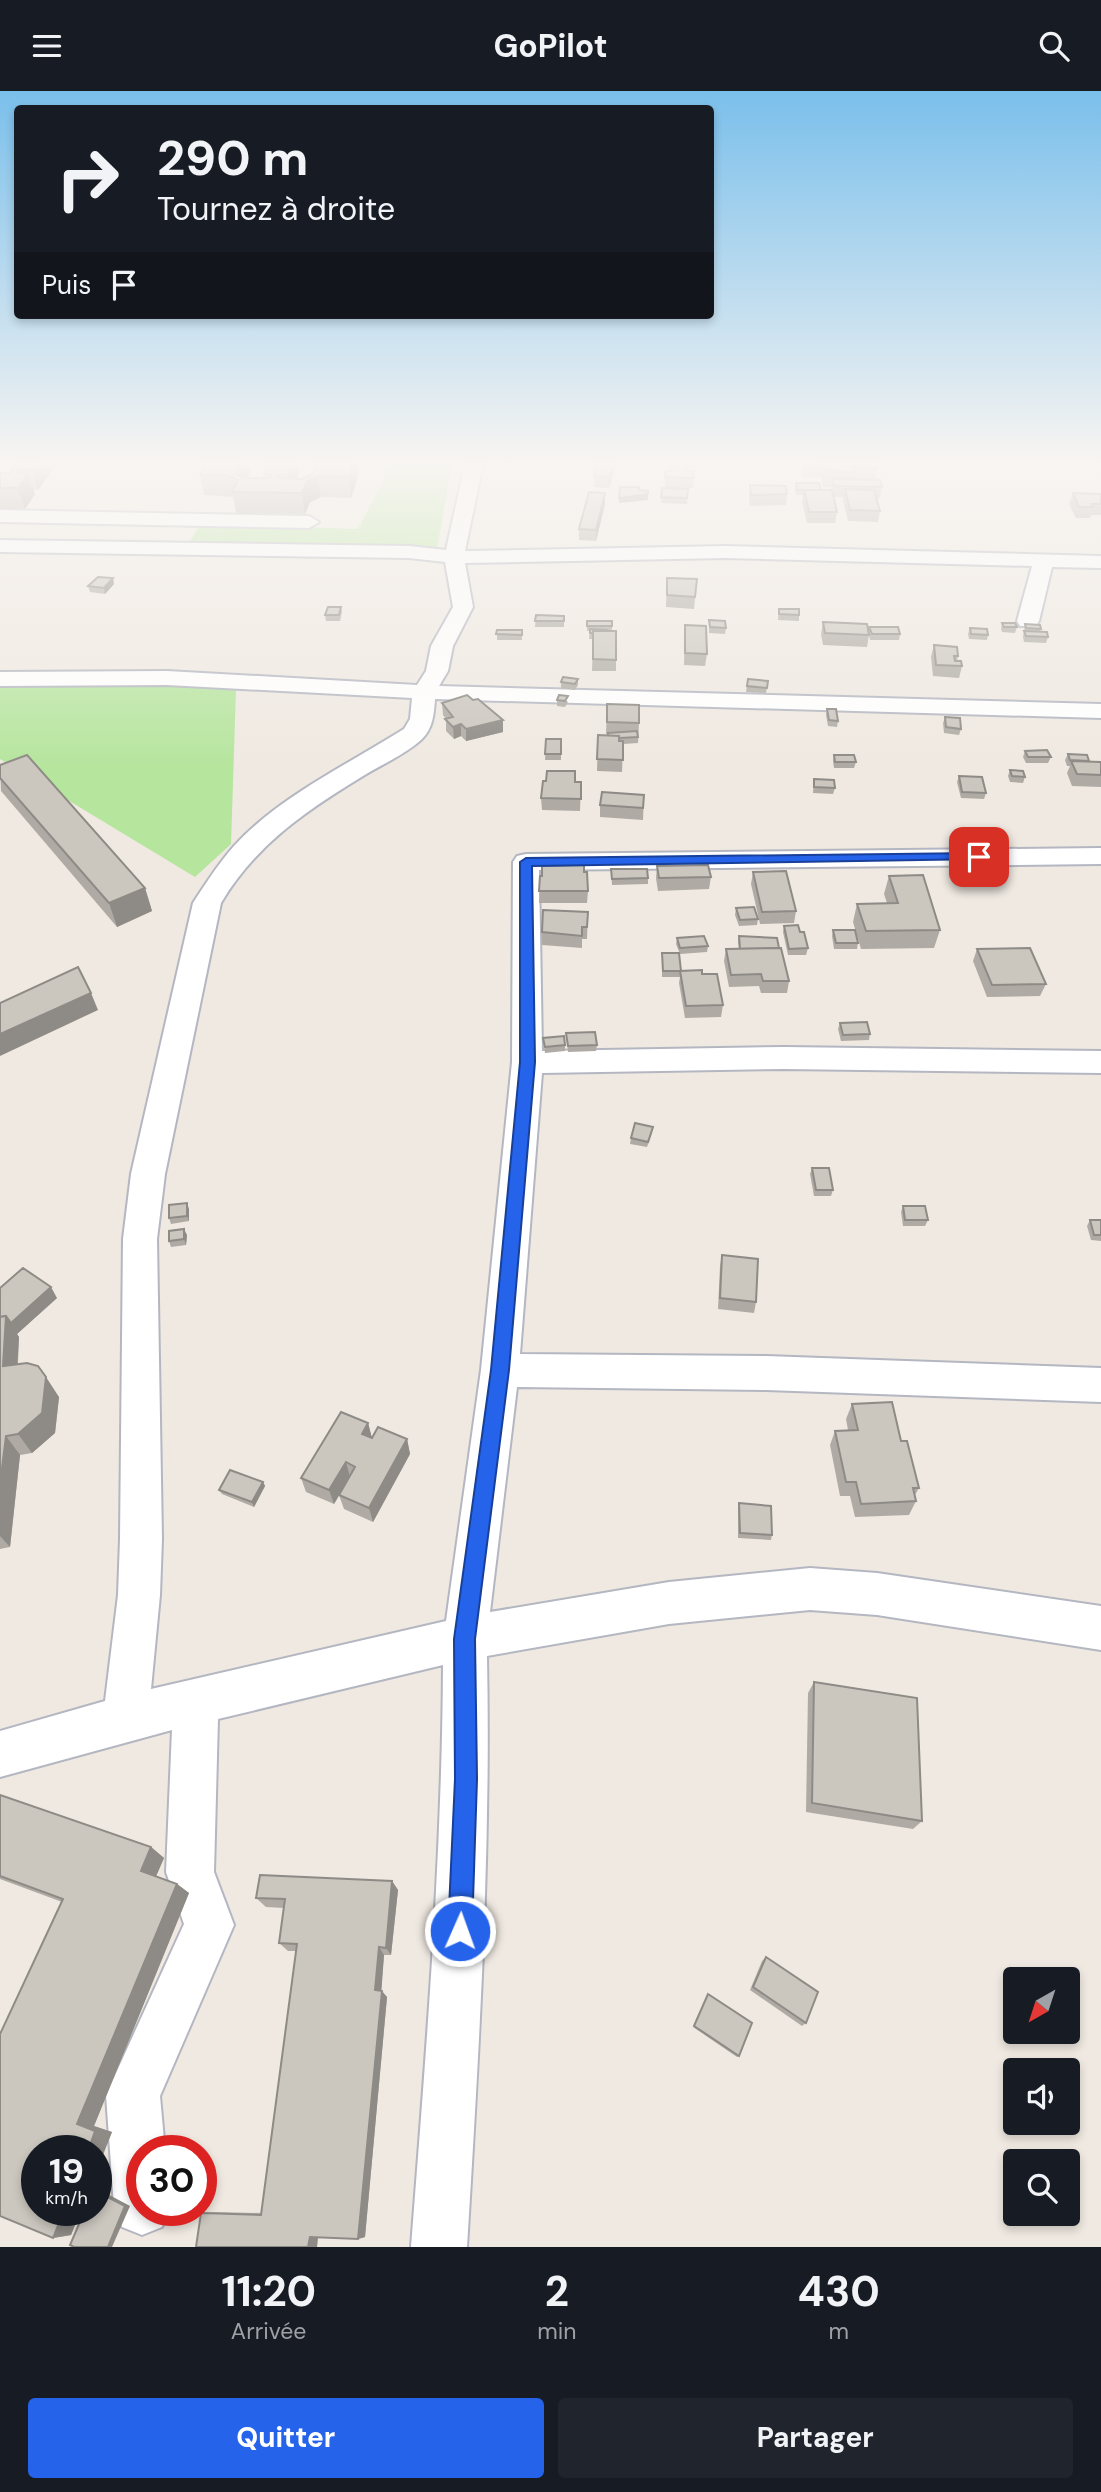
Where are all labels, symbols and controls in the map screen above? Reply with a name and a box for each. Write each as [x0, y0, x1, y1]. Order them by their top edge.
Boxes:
text: GoPilot [493, 25, 608, 67]
icon: menu [28, 27, 66, 65]
icon: search [1035, 27, 1073, 65]
text: 290 m [157, 126, 308, 190]
icon: right [42, 133, 133, 224]
text: Tournez à droite [157, 188, 395, 230]
icon: arrive [105, 266, 143, 304]
text: Puis [42, 268, 91, 302]
pin [949, 827, 1009, 887]
icon: arrive [960, 838, 998, 876]
position arrow [423, 1894, 497, 1968]
north arrow [1003, 1967, 1080, 2044]
map controls [1003, 1967, 1080, 2226]
button: sound [1003, 2058, 1080, 2135]
speed limit sign: 30 [126, 2135, 217, 2226]
text: 19 [49, 2148, 84, 2194]
button: search [1003, 2149, 1080, 2226]
text: km/h [45, 2186, 88, 2210]
text: 11:20 [221, 2264, 316, 2319]
text: 2 [545, 2264, 569, 2319]
text: 430 [798, 2264, 880, 2319]
text: Arrivée [231, 2316, 306, 2346]
text: min [537, 2316, 576, 2346]
text: m [828, 2316, 849, 2346]
button: Quitter [28, 2398, 544, 2478]
button: Partager [558, 2398, 1073, 2478]

